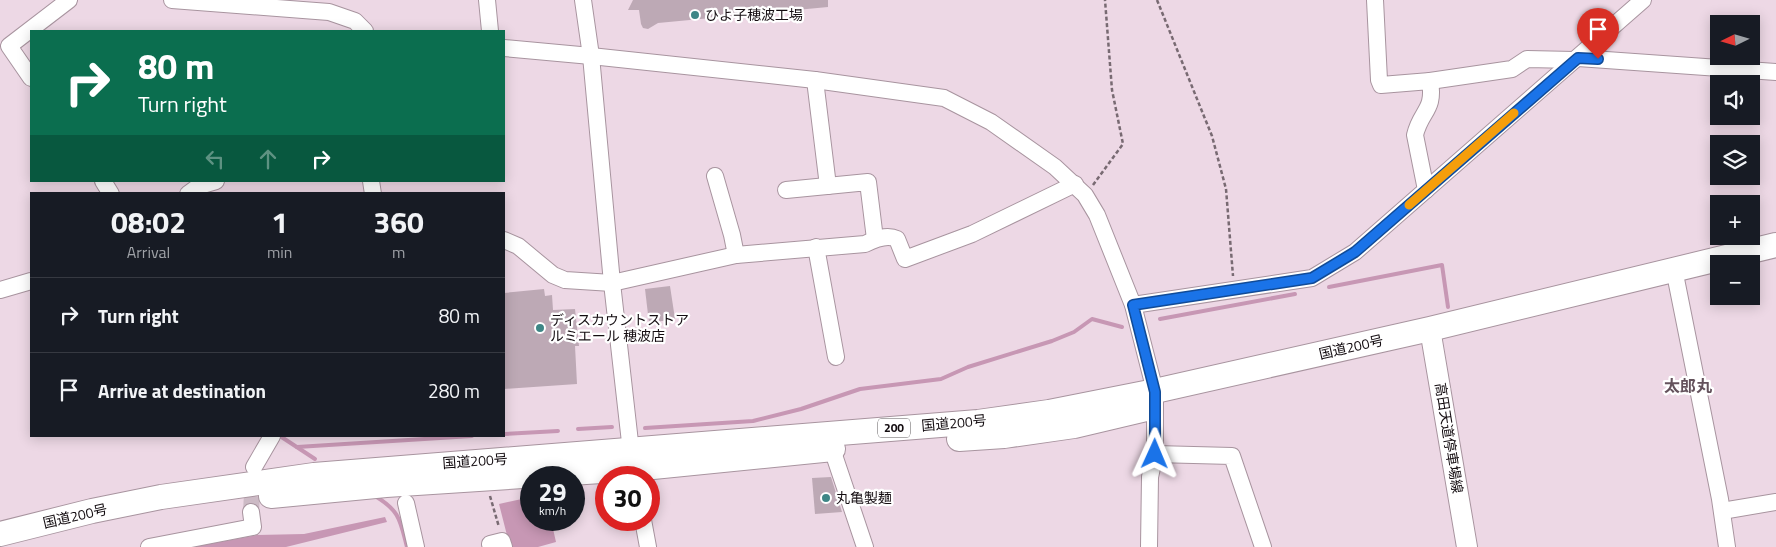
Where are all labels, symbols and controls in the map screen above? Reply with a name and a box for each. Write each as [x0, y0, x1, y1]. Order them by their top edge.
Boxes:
place label: ひよ子穂波工場 [705, 4, 803, 25]
pin [1577, 8, 1619, 59]
marker: ひよ子穂波工場 [689, 9, 701, 21]
icon: arrive [1584, 15, 1612, 43]
north arrow [1710, 15, 1760, 65]
map controls [1710, 15, 1760, 305]
text: 80 m [138, 39, 214, 93]
icon: right [55, 50, 120, 115]
button: sound [1710, 75, 1760, 125]
text: Turn right [138, 87, 227, 121]
button: layers [1710, 135, 1760, 185]
icon: left [201, 145, 229, 173]
icon: ahead [254, 145, 282, 173]
icon: right [307, 145, 335, 173]
button: + [1710, 195, 1760, 245]
text: 08:02 [111, 199, 186, 245]
text: 1 [271, 199, 288, 245]
text: 360 [374, 199, 424, 245]
text: Arrival [127, 240, 170, 264]
text: min [267, 240, 292, 264]
text: m [392, 240, 405, 264]
button: − [1710, 255, 1760, 305]
icon: right [55, 301, 83, 329]
text: Turn right [98, 301, 179, 330]
text: 80 m [439, 301, 480, 330]
place label: ディスカウントストア ルミエール 穂波店 [550, 309, 689, 346]
marker: ディスカウントストア ルミエール 穂波店 [534, 322, 546, 334]
street label: 国道200号 [1317, 329, 1385, 364]
district label: 太郎丸 [1664, 374, 1712, 398]
icon: arrive [55, 376, 83, 404]
text: Arrive at destination [98, 376, 266, 405]
text: 280 m [428, 376, 480, 405]
street label: 高田天道停車場線 [1430, 381, 1469, 495]
street label: 国道200号 [920, 409, 988, 436]
road number: 200 [878, 418, 910, 438]
position arrow [1128, 427, 1180, 479]
street label: 国道200号 [442, 448, 508, 473]
speed limit sign: 30 [595, 466, 660, 531]
text: 29 [538, 473, 567, 511]
place label: 丸亀製麺 [836, 487, 892, 508]
marker: 丸亀製麺 [820, 492, 832, 504]
street label: 国道200号 [41, 498, 109, 533]
text: km/h [539, 501, 566, 520]

